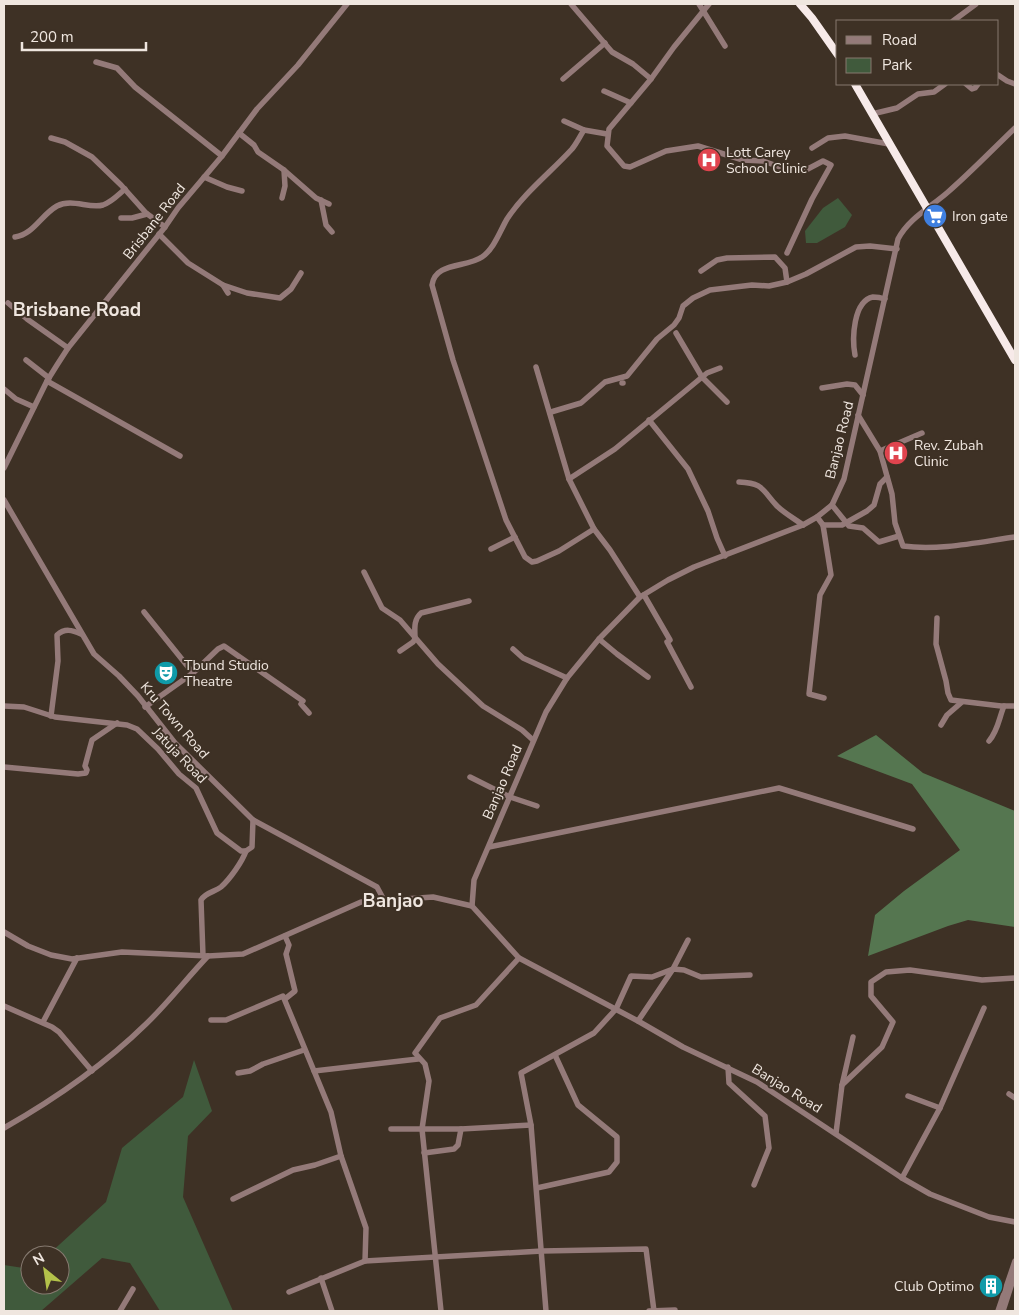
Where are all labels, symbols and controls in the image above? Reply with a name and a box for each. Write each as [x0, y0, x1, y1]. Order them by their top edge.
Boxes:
scale bar [22, 20, 146, 52]
legend [836, 20, 999, 85]
text: 200 m [30, 27, 74, 47]
text: Road [882, 30, 917, 50]
text: Park [882, 55, 912, 75]
place label: Lott Carey School Clinic [726, 143, 807, 178]
hospital icon: Lott Carey School Clinic [696, 147, 722, 173]
street label: Brisbane Road [119, 179, 190, 263]
supermarket icon: Iron gate [922, 203, 948, 229]
place label: Iron gate [952, 207, 1008, 226]
district label: Brisbane Road [13, 297, 141, 323]
street label: Banjao Road [821, 399, 858, 481]
place label: Rev. Zubah Clinic [914, 436, 983, 471]
hospital icon: Rev. Zubah Clinic [883, 440, 909, 466]
place label: Tbund Studio Theatre [184, 656, 269, 691]
theatre icon: Tbund Studio Theatre [153, 660, 179, 686]
street label: Kru Town Road [136, 678, 213, 763]
street label: Jatuja Road [147, 722, 211, 788]
street label: Banjao Road [478, 742, 527, 823]
district label: Banjao [363, 888, 423, 914]
street label: Banjao Road [748, 1059, 825, 1118]
north arrow [20, 1245, 70, 1295]
text: N [29, 1248, 48, 1270]
building icon: Club Optimo [978, 1273, 1004, 1299]
place label: Club Optimo [894, 1277, 974, 1296]

